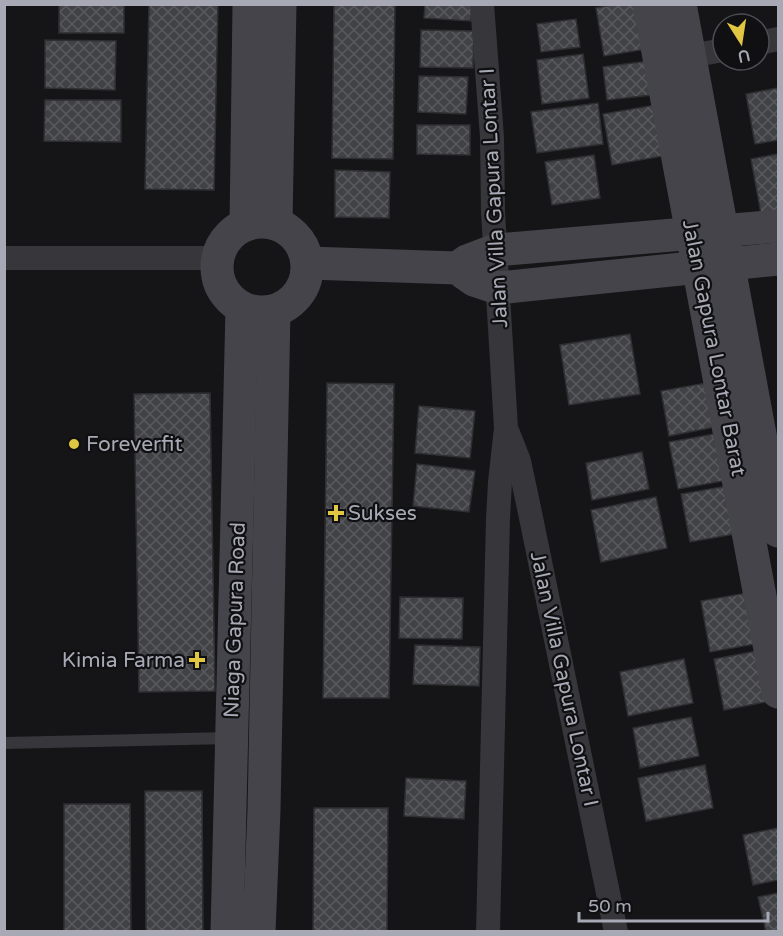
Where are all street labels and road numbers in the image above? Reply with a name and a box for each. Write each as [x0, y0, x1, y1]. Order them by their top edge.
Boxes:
street label: Jalan Villa Gapura Lontar I [475, 68, 513, 328]
street label: Jalan Gapura Lontar Barat [677, 218, 751, 478]
street label: Niaga Gapura Road [219, 522, 251, 718]
street label: Jalan Villa Gapura Lontar I [525, 549, 603, 809]

